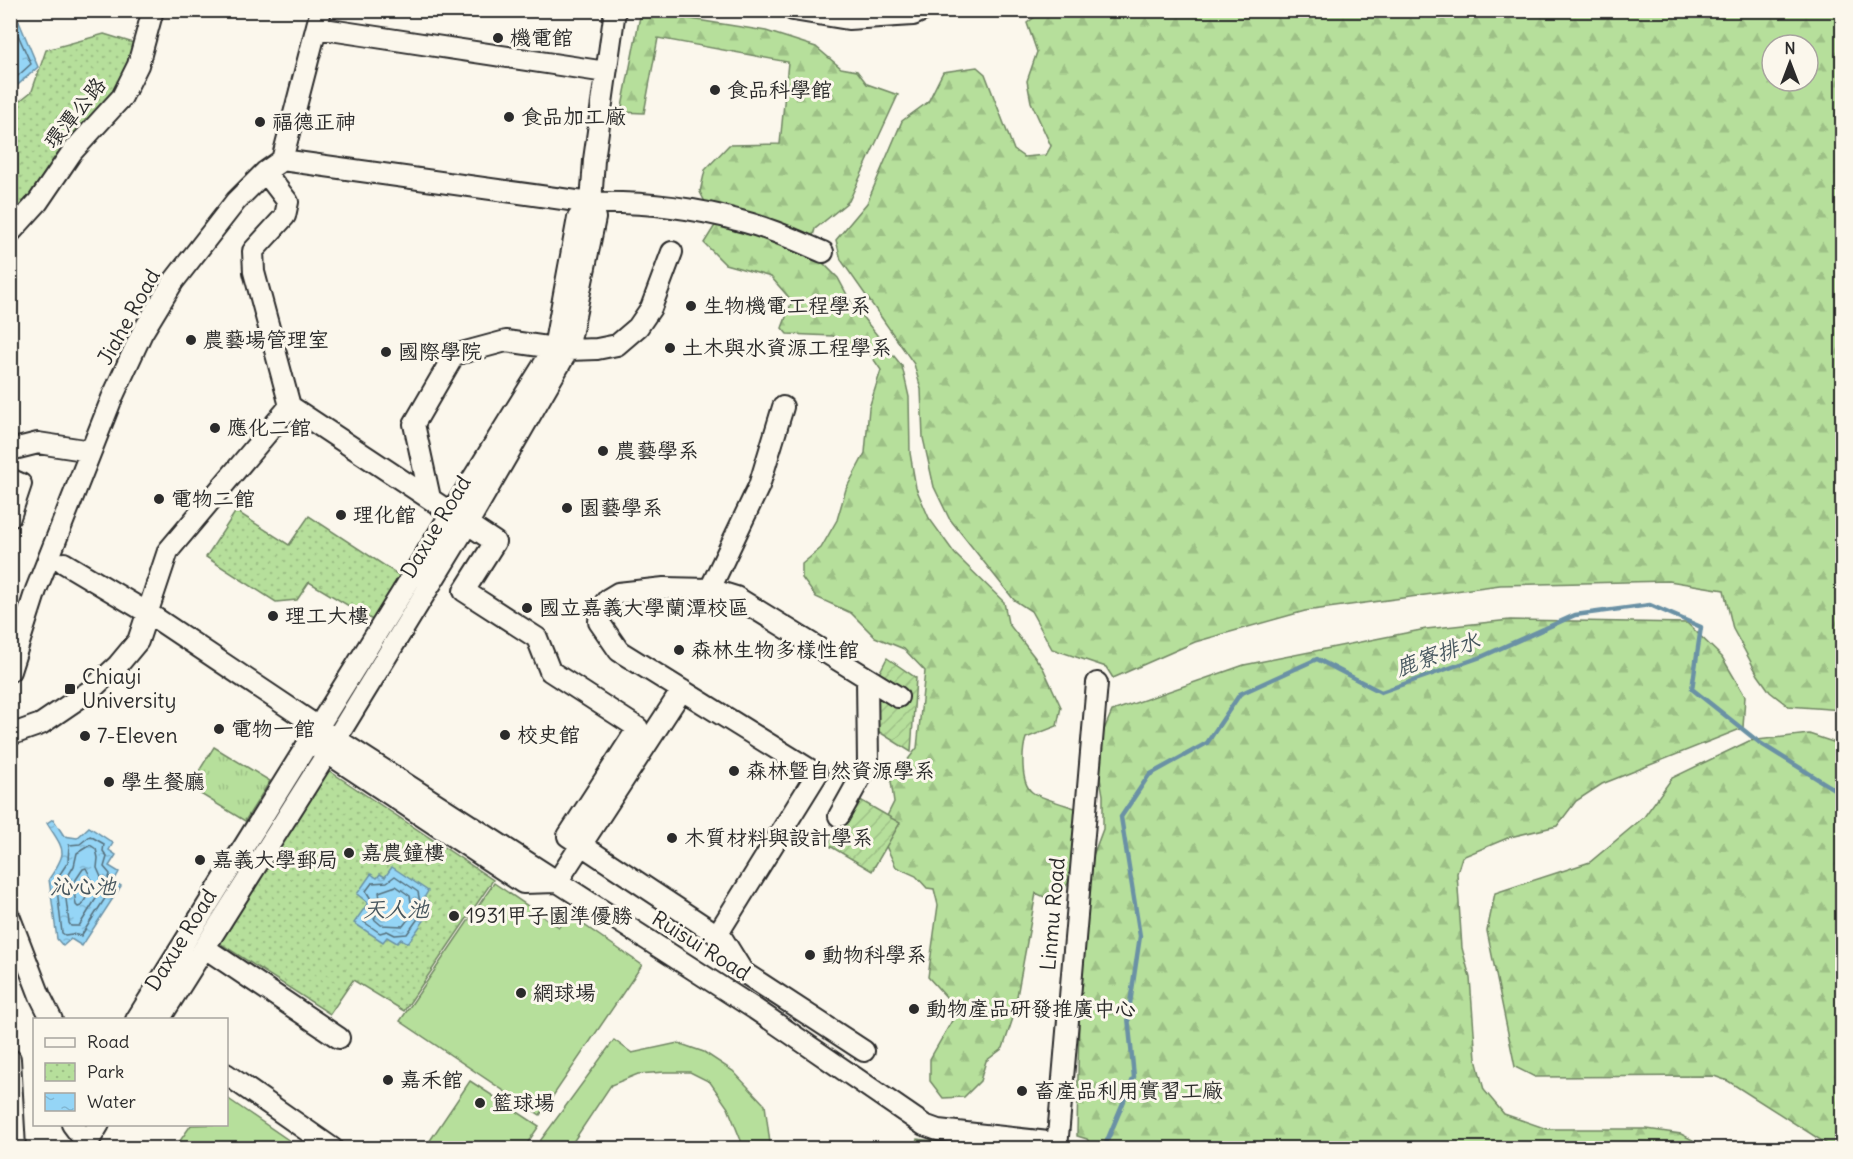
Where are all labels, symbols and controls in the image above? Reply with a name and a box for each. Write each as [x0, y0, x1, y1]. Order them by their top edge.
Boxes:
place label: 機電館 [510, 24, 573, 51]
marker: 機電館 [491, 31, 505, 45]
north arrow [1760, 33, 1820, 93]
text: N [1784, 38, 1796, 58]
street label: 環潭公路 [38, 72, 112, 154]
place label: 食品科學館 [727, 76, 832, 103]
marker: 食品科學館 [708, 83, 722, 97]
place label: 食品加工廠 [521, 103, 626, 130]
place label: 福德正神 [272, 108, 356, 135]
marker: 食品加工廠 [502, 110, 516, 124]
marker: 福德正神 [253, 115, 267, 129]
street label: Jiahe Road [91, 264, 166, 369]
place label: 生物機電工程學系 [703, 292, 871, 319]
marker: 生物機電工程學系 [684, 299, 698, 313]
place label: 農藝場管理室 [203, 326, 329, 353]
marker: 農藝場管理室 [184, 333, 198, 347]
place label: 土木與水資源工程學系 [682, 334, 892, 361]
place label: 國際學院 [398, 338, 482, 365]
marker: 土木與水資源工程學系 [663, 341, 677, 355]
marker: 國際學院 [379, 345, 393, 359]
place label: 應化二館 [227, 414, 311, 441]
marker: 應化二館 [208, 421, 222, 435]
place label: 農藝學系 [615, 437, 699, 464]
marker: 農藝學系 [596, 444, 610, 458]
street label: Daxue Road [394, 471, 477, 583]
place label: 電物二館 [171, 485, 255, 512]
marker: 電物二館 [152, 492, 166, 506]
place label: 園藝學系 [579, 494, 663, 521]
place label: 理化館 [353, 501, 416, 528]
marker: 園藝學系 [560, 501, 574, 515]
marker: 理化館 [334, 508, 348, 522]
place label: 國立嘉義大學蘭潭校區 [539, 594, 749, 621]
marker: 國立嘉義大學蘭潭校區 [520, 601, 534, 615]
place label: 理工大樓 [285, 602, 369, 629]
marker: 理工大樓 [266, 609, 280, 623]
water label: 鹿寮排水 [1391, 625, 1484, 682]
place label: 森林生物多樣性館 [691, 636, 859, 663]
marker: 森林生物多樣性館 [672, 643, 686, 657]
place label: Chiayi University [82, 663, 176, 714]
marker: Chiayi University [63, 682, 77, 696]
place label: 電物一館 [231, 715, 315, 742]
place label: 校史館 [517, 721, 580, 748]
place label: 7-Eleven [97, 722, 178, 749]
marker: 電物一館 [212, 722, 226, 736]
marker: 校史館 [498, 728, 512, 742]
marker: 7-Eleven [78, 729, 92, 743]
place label: 森林暨自然資源學系 [746, 757, 935, 784]
marker: 森林暨自然資源學系 [727, 764, 741, 778]
place label: 學生餐廳 [121, 768, 205, 795]
marker: 學生餐廳 [102, 775, 116, 789]
place label: 木質材料與設計學系 [684, 824, 873, 851]
marker: 木質材料與設計學系 [665, 831, 679, 845]
place label: 嘉農鐘樓 [361, 839, 445, 866]
place label: 嘉義大學郵局 [212, 846, 338, 873]
marker: 嘉農鐘樓 [342, 846, 356, 860]
marker: 嘉義大學郵局 [193, 853, 207, 867]
street label: Linmu Road [1034, 856, 1071, 971]
water label: 沁心池 [50, 872, 117, 900]
street label: Daxue Road [139, 884, 222, 996]
water label: 天人池 [363, 895, 430, 923]
place label: 1931甲子園準優勝 [466, 902, 632, 929]
street label: Ruisui Road [647, 905, 755, 986]
marker: 1931甲子園準優勝 [447, 909, 461, 923]
place label: 動物科學系 [822, 941, 927, 968]
marker: 動物科學系 [803, 948, 817, 962]
place label: 網球場 [533, 979, 596, 1006]
marker: 網球場 [514, 986, 528, 1000]
place label: 動物產品研發推廣中心 [926, 995, 1136, 1022]
marker: 動物產品研發推廣中心 [907, 1002, 921, 1016]
legend [33, 1018, 228, 1126]
text: Road [87, 1030, 130, 1053]
text: Park [87, 1060, 124, 1083]
place label: 嘉禾館 [400, 1066, 463, 1093]
marker: 嘉禾館 [381, 1073, 395, 1087]
place label: 畜產品利用實習工廠 [1034, 1077, 1223, 1104]
marker: 畜產品利用實習工廠 [1015, 1084, 1029, 1098]
place label: 籃球場 [492, 1089, 555, 1116]
text: Water [87, 1090, 137, 1113]
marker: 籃球場 [473, 1096, 487, 1110]

